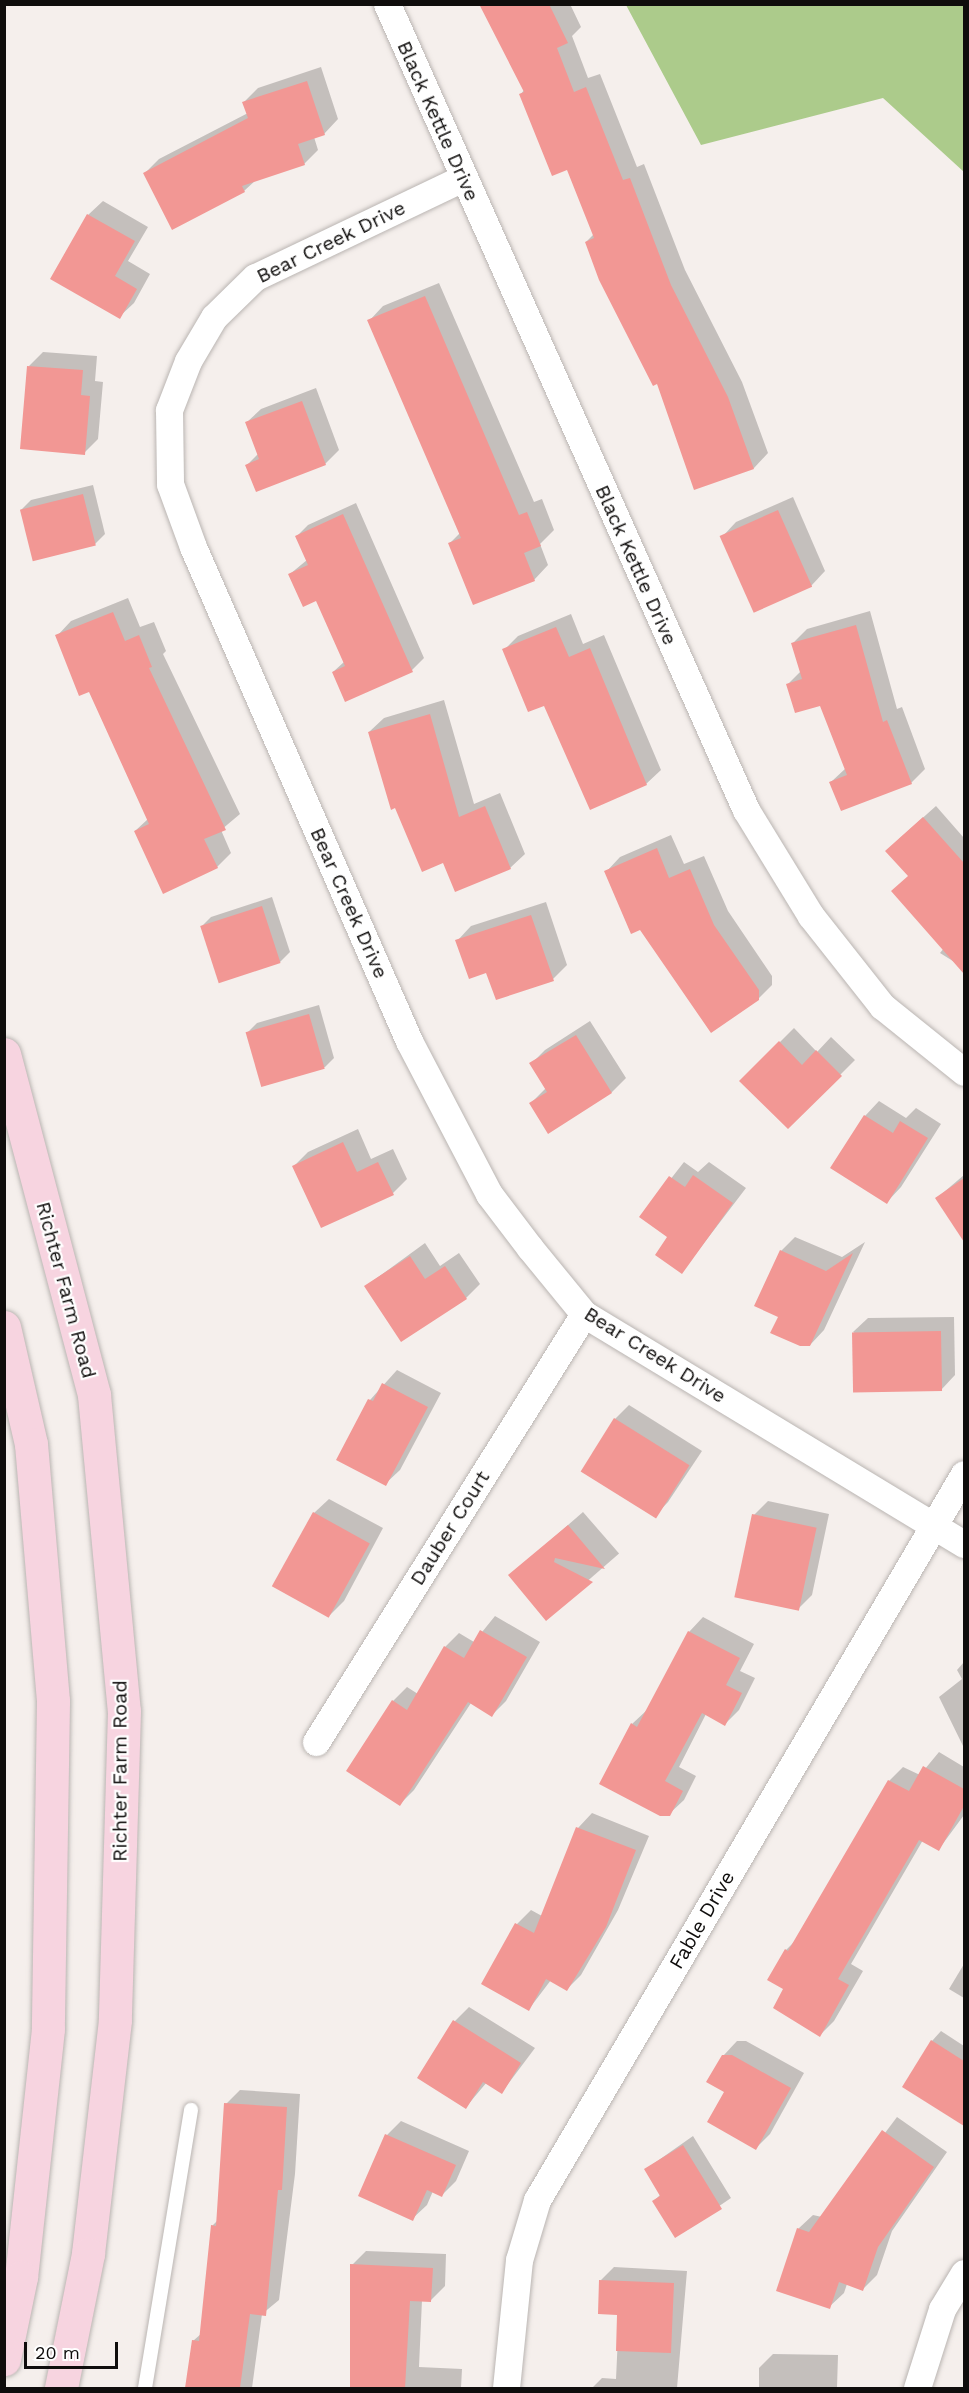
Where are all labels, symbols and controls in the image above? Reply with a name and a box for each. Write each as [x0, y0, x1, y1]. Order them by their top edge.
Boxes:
street label: Black Kettle Drive [392, 37, 484, 205]
street label: Bear Creek Drive [252, 195, 410, 289]
street label: Black Kettle Drive [590, 481, 682, 649]
street label: Bear Creek Drive [305, 823, 393, 983]
street label: Richter Farm Road [31, 1199, 101, 1381]
street label: Bear Creek Drive [579, 1302, 731, 1408]
street label: Dauber Court [405, 1466, 495, 1590]
street label: Richter Farm Road [108, 1680, 132, 1862]
street label: Fable Drive [664, 1867, 740, 1973]
scale bar [27, 2330, 122, 2368]
text: 20 m [35, 2342, 80, 2363]

